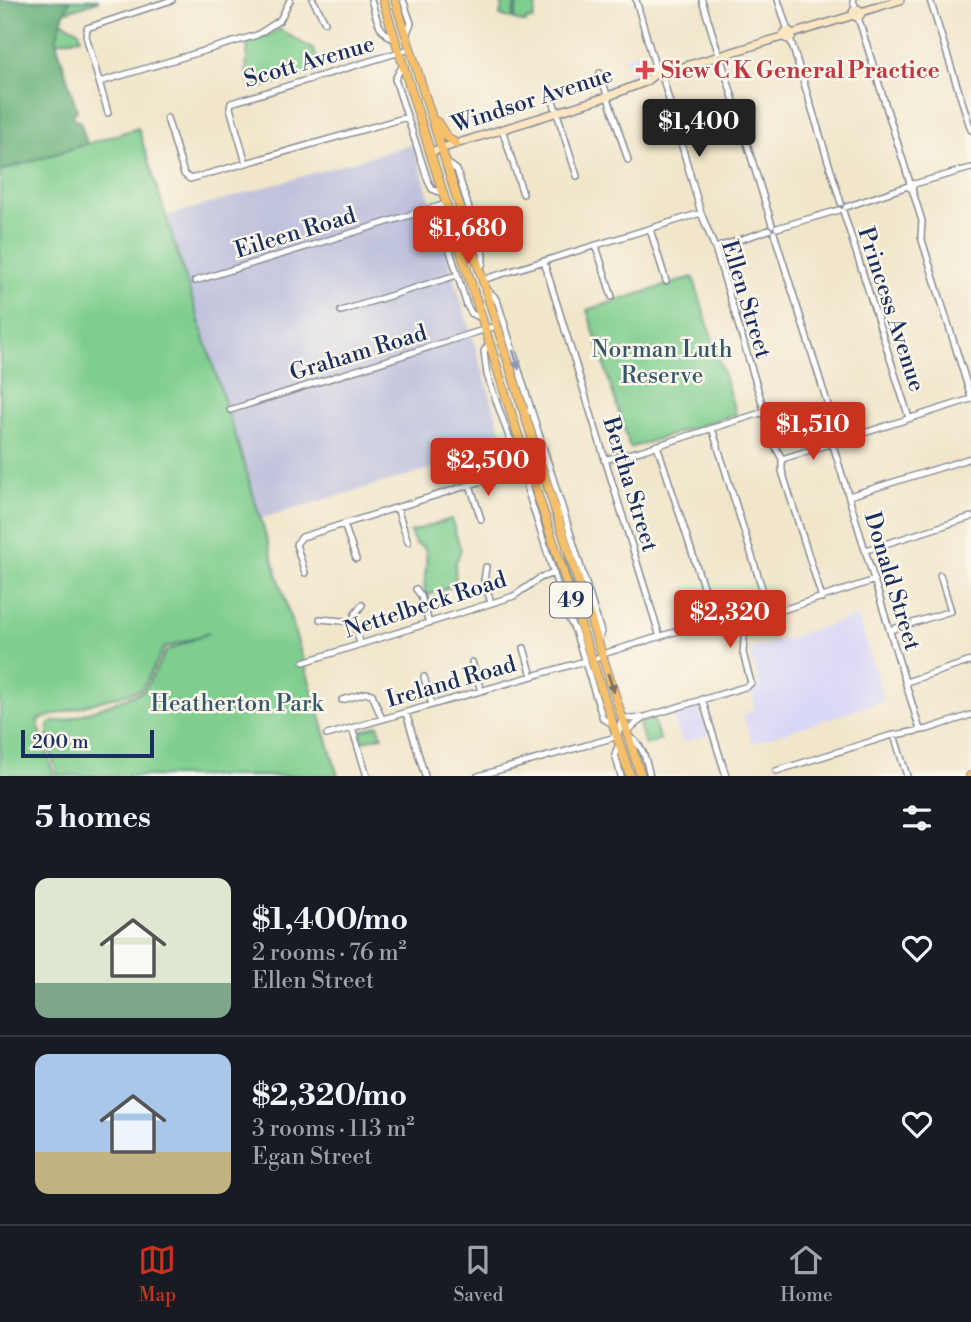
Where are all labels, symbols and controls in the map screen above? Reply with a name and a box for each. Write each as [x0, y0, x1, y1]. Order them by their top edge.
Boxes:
street label: Scott Avenue [241, 30, 378, 94]
place label: Siew C K General Practice [661, 57, 940, 85]
marker: Siew C K General Practice [635, 60, 655, 80]
street label: Windsor Avenue [447, 61, 616, 140]
pin: $1,400 [642, 100, 756, 159]
text: $1,400 [659, 108, 739, 136]
street label: Eileen Road [231, 201, 359, 265]
pin: $1,680 [411, 206, 525, 266]
text: $1,680 [429, 215, 507, 243]
street label: Princess Avenue [851, 223, 931, 395]
street label: Ellen Street [715, 237, 777, 362]
street label: Graham Road [286, 319, 430, 387]
park label: Norman Luth Reserve [592, 336, 733, 390]
one-way arrow [511, 350, 521, 371]
pin: $1,510 [756, 402, 870, 462]
text: $1,510 [776, 411, 850, 439]
street label: Bertha Street [596, 413, 664, 555]
pin: $2,500 [431, 438, 545, 498]
text: $2,500 [447, 447, 529, 475]
street label: Donald Street [858, 509, 926, 654]
street label: Nettelbeck Road [340, 565, 510, 644]
road number: 49 [550, 582, 592, 618]
pin: $2,320 [673, 590, 787, 650]
text: $2,320 [690, 599, 770, 627]
street label: Ireland Road [383, 650, 519, 714]
one-way arrow [606, 673, 617, 694]
park label: Heatherton Park [150, 690, 325, 718]
scale bar [21, 727, 154, 759]
text: 200 m [32, 730, 89, 754]
text: 5 homes [35, 799, 151, 837]
icon: filters [898, 799, 936, 837]
text: $1,400/mo [252, 901, 408, 939]
icon: home [91, 906, 175, 990]
icon: heart [898, 929, 936, 967]
text: 2 rooms · 76 m² [252, 939, 407, 967]
text: Ellen Street [252, 967, 374, 995]
text: $2,320/mo [252, 1077, 407, 1115]
icon: home [91, 1082, 175, 1166]
icon: heart [898, 1105, 936, 1143]
text: 3 rooms · 113 m² [252, 1115, 415, 1143]
text: Egan Street [252, 1143, 372, 1171]
tab: Map [138, 1241, 176, 1307]
tab: Saved [453, 1241, 503, 1307]
tab: Home [780, 1241, 832, 1307]

